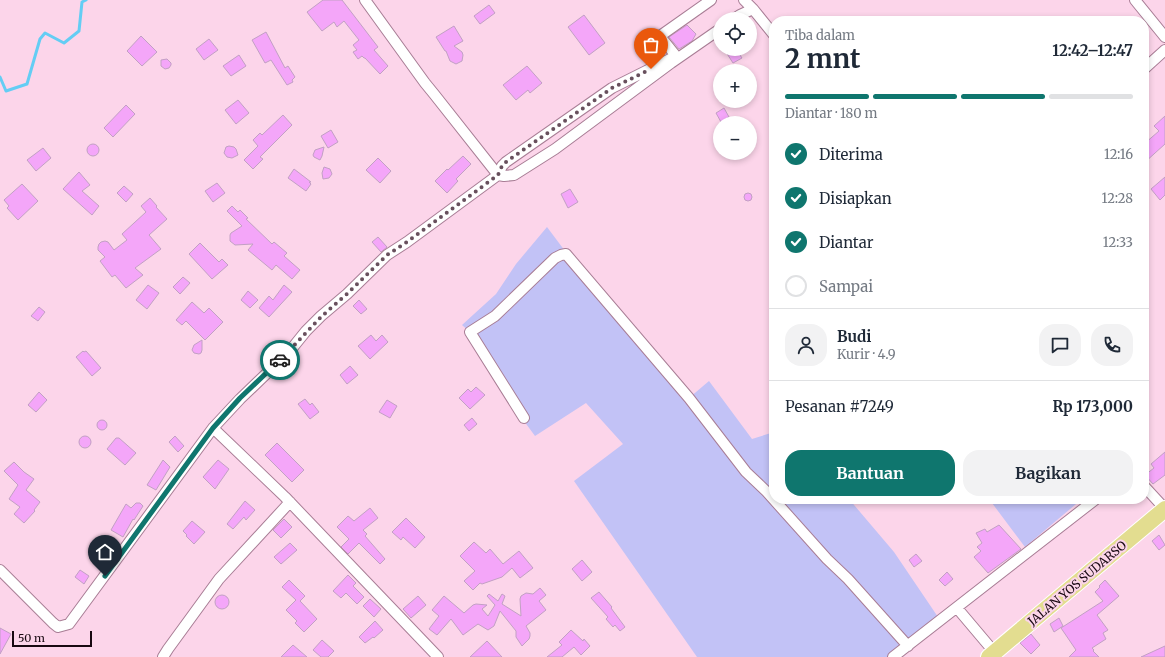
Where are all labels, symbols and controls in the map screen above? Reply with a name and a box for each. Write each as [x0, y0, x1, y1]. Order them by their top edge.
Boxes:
map controls [713, 12, 757, 160]
button: locate [713, 12, 757, 56]
text: Tiba dalam [785, 27, 855, 44]
pin [634, 28, 668, 69]
icon: bag [640, 34, 662, 56]
text: 12:42–12:47 [1052, 41, 1133, 60]
text: 2 mnt [785, 42, 860, 75]
button: + [713, 64, 757, 108]
text: Diantar · 180 m [785, 105, 878, 122]
button: − [713, 116, 757, 160]
icon: check [785, 143, 807, 165]
text: Diterima [819, 145, 883, 164]
text: 12:16 [1104, 146, 1133, 163]
icon: check [785, 187, 807, 209]
text: Disiapkan [819, 189, 892, 208]
text: 12:28 [1102, 190, 1133, 207]
icon: check [785, 231, 807, 253]
text: Diantar [819, 233, 874, 252]
text: 12:33 [1103, 234, 1133, 251]
text: Sampai [819, 277, 873, 296]
button: person [785, 324, 827, 366]
button: chat [1039, 324, 1081, 366]
button: phone [1091, 324, 1133, 366]
text: Budi [837, 327, 871, 346]
courier [260, 340, 300, 380]
text: Kurir · 4.9 [837, 346, 896, 363]
icon: car [269, 349, 291, 371]
text: Pesanan #7249 [785, 397, 894, 416]
text: Rp 173,000 [1052, 397, 1133, 416]
button: Bantuan [785, 450, 955, 496]
button: Bagikan [963, 450, 1133, 496]
pin [88, 535, 122, 576]
street label: JALAN YOS SUDARSO [1024, 537, 1130, 629]
icon: home [94, 541, 116, 563]
scale bar [12, 629, 92, 648]
text: 50 m [18, 631, 45, 645]

